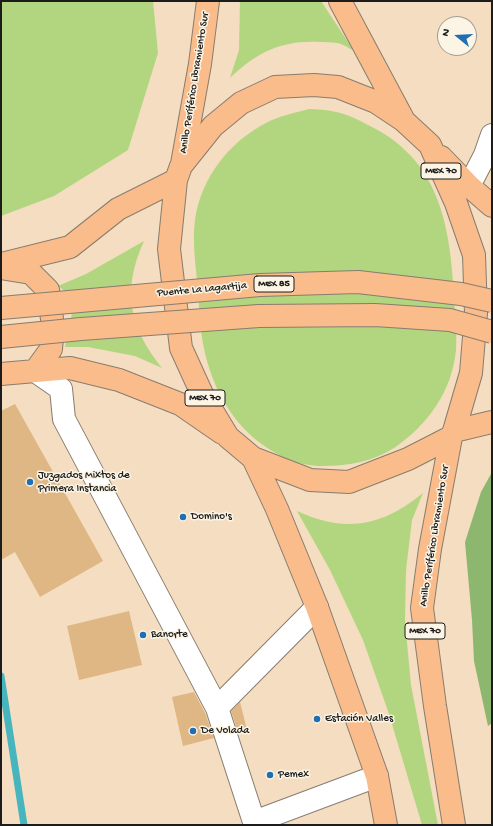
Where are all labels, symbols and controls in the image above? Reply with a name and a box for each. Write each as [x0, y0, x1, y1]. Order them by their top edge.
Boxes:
street label: Anillo Periférico Libramiento Sur [177, 11, 213, 155]
north arrow [437, 16, 477, 56]
text: N [440, 27, 453, 38]
road number: MEX 70 [421, 163, 461, 179]
road number: MEX 85 [254, 276, 294, 292]
street label: Puente La Lagartija [156, 279, 248, 301]
road number: MEX 70 [185, 390, 225, 406]
street label: Anillo Periférico Libramiento Sur [417, 464, 453, 608]
place label: Juzgados Mixtos de Primera Instancia [38, 469, 130, 495]
marker: Juzgados Mixtos de Primera Instancia [25, 477, 35, 487]
place label: Domino's [191, 510, 232, 524]
marker: Domino's [178, 512, 188, 522]
road number: MEX 70 [405, 623, 445, 639]
place label: Banorte [151, 628, 188, 642]
marker: Banorte [138, 630, 148, 640]
place label: Estación Valles [325, 712, 393, 726]
marker: Estación Valles [312, 714, 322, 724]
place label: De Volada [201, 724, 249, 738]
marker: De Volada [188, 726, 198, 736]
place label: Pemex [278, 768, 309, 782]
marker: Pemex [265, 770, 275, 780]

